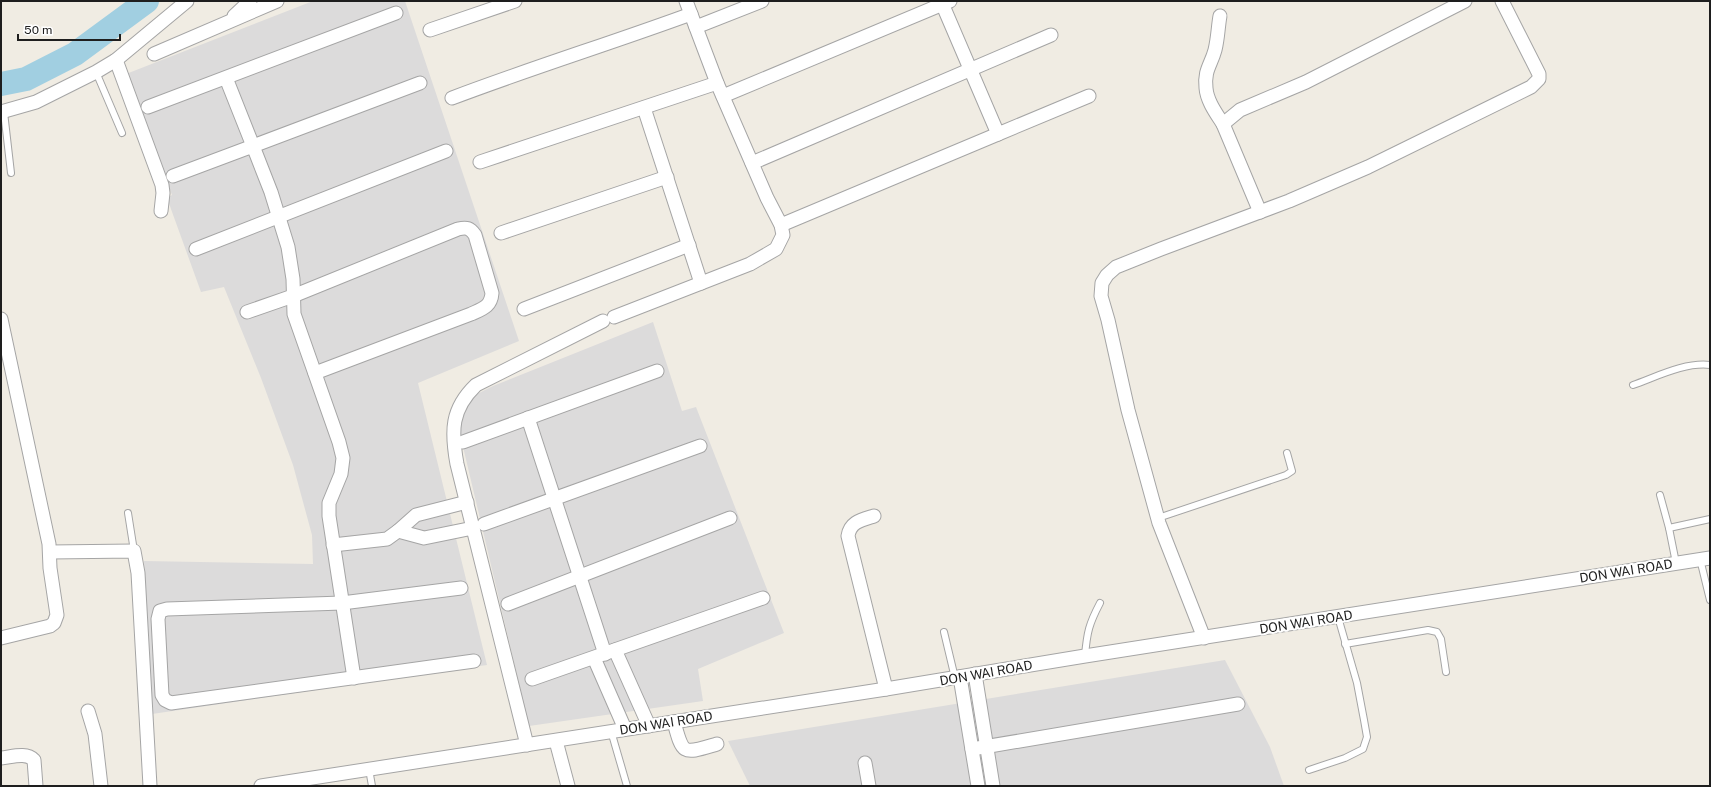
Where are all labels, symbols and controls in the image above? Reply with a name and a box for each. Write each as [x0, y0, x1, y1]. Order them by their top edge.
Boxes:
scale bar [18, 16, 120, 42]
text: 50 m [24, 23, 52, 37]
street label: DON WAI ROAD [1578, 556, 1674, 586]
street label: DON WAI ROAD [1258, 607, 1354, 637]
street label: DON WAI ROAD [938, 657, 1034, 689]
street label: DON WAI ROAD [618, 708, 714, 738]

